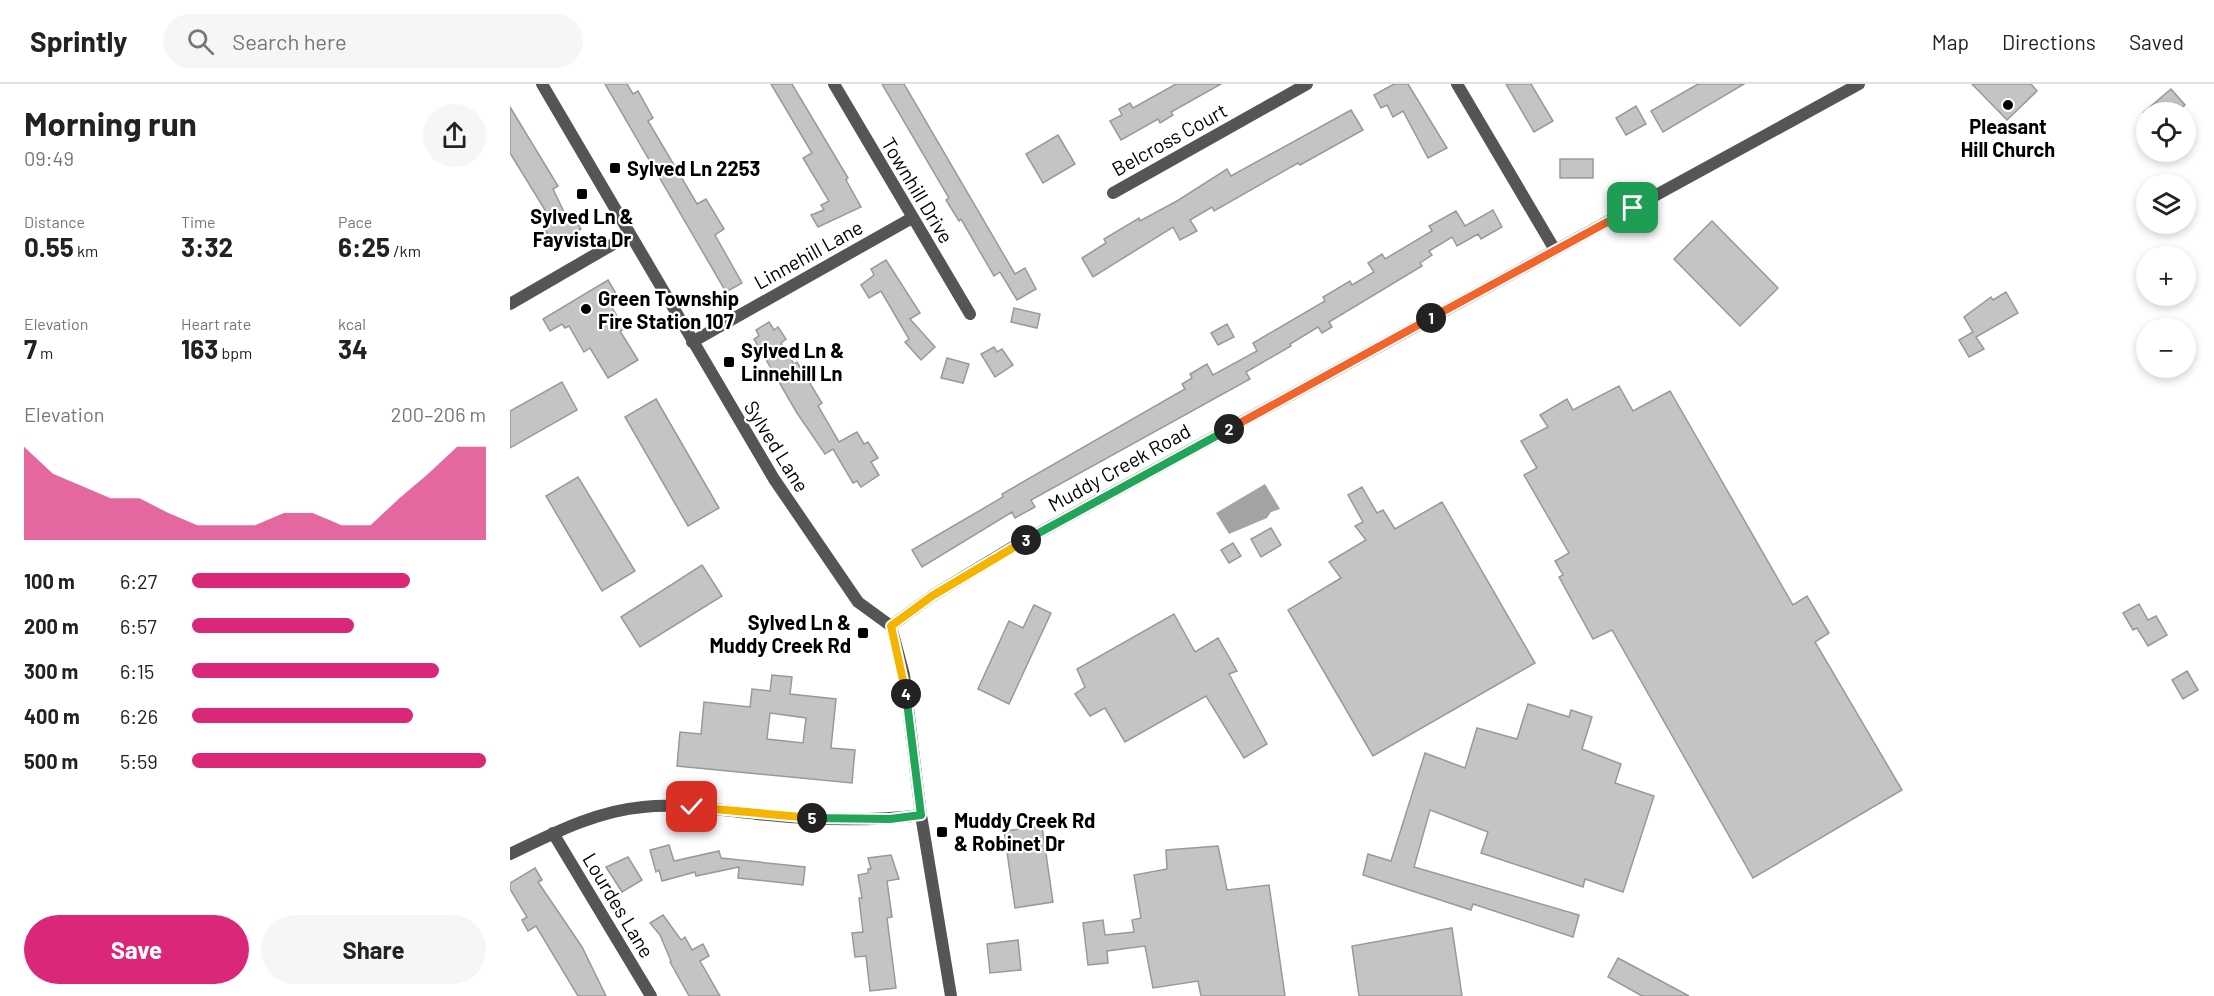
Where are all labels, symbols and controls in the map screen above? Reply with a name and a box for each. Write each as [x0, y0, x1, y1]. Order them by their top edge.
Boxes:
search box [163, 14, 583, 68]
text: Sprintly [30, 24, 127, 58]
icon: search [184, 25, 217, 58]
text: Search here [232, 28, 347, 54]
text: Map [1932, 29, 1969, 54]
text: Directions [2002, 29, 2096, 54]
text: Saved [2129, 29, 2184, 54]
street label: Belcross Court [1107, 98, 1231, 180]
marker: Pleasant Hill Church [2001, 98, 2015, 112]
map controls [2136, 102, 2196, 378]
button: locate [2136, 102, 2196, 162]
text: Morning run [24, 103, 197, 143]
button: share [423, 104, 486, 167]
place label: Pleasant Hill Church [1961, 114, 2055, 161]
street label: Townhill Drive [877, 133, 959, 247]
text: 09:49 [24, 146, 74, 170]
place label: Sylved Ln 2253 [627, 156, 760, 180]
marker: Sylved Ln 2253 [608, 161, 622, 175]
button: layers [2136, 174, 2196, 234]
pin [1607, 182, 1658, 233]
marker: Sylved Ln & Fayvista Dr [575, 187, 589, 201]
icon: arrive [1616, 191, 1649, 224]
place label: Sylved Ln & Fayvista Dr [530, 204, 634, 251]
text: Distance [24, 212, 85, 231]
text: Time [181, 212, 216, 231]
text: Pace [338, 212, 372, 231]
street label: Linnehill Lane [749, 214, 867, 294]
text: 0.55 [24, 231, 74, 262]
text: 3:32 [181, 231, 233, 262]
text: 6:25 [338, 231, 390, 262]
text: km [74, 241, 98, 260]
text: /km [390, 241, 421, 260]
button: + [2136, 246, 2196, 306]
place label: Green Township Fire Station 107 [598, 286, 739, 333]
marker: Green Township Fire Station 107 [579, 302, 593, 316]
pin: 1 [1416, 303, 1446, 333]
text: 1 [1428, 308, 1434, 327]
text: Elevation [24, 314, 88, 333]
text: Heart rate [181, 314, 251, 333]
text: kcal [338, 314, 366, 333]
button: − [2136, 318, 2196, 378]
text: 7 [24, 333, 37, 364]
text: 163 [181, 333, 218, 364]
text: 34 [338, 333, 368, 364]
place label: Sylved Ln & Linnehill Ln [741, 338, 844, 385]
text: m [37, 343, 53, 362]
text: bpm [218, 343, 252, 362]
marker: Sylved Ln & Linnehill Ln [722, 355, 736, 369]
street label: Sylved Lane [739, 396, 815, 496]
text: Elevation [24, 402, 105, 426]
text: 200–206 m [391, 402, 486, 426]
pin: 2 [1214, 414, 1244, 444]
street label: Muddy Creek Road [1044, 418, 1194, 516]
text: 2 [1225, 419, 1233, 438]
pin: 3 [1011, 525, 1041, 555]
text: 3 [1022, 530, 1030, 549]
text: 100 m [24, 569, 75, 593]
text: 6:27 [120, 569, 157, 593]
place label: Sylved Ln & Muddy Creek Rd [710, 610, 851, 657]
text: 200 m [24, 614, 79, 638]
text: 6:57 [120, 614, 157, 638]
marker: Sylved Ln & Muddy Creek Rd [856, 626, 870, 640]
text: 300 m [24, 659, 78, 683]
text: 6:15 [120, 659, 154, 683]
pin: 4 [891, 679, 921, 709]
text: 4 [901, 684, 911, 703]
text: 400 m [24, 704, 80, 728]
text: 6:26 [120, 704, 158, 728]
text: 500 m [24, 749, 78, 773]
text: 5:59 [120, 749, 158, 773]
pin [666, 781, 717, 832]
icon: check [675, 790, 708, 823]
pin: 5 [797, 803, 827, 833]
text: 5 [808, 808, 816, 827]
place label: Muddy Creek Rd & Robinet Dr [954, 808, 1095, 855]
marker: Muddy Creek Rd & Robinet Dr [935, 825, 949, 839]
street label: Lourdes Lane [578, 848, 660, 962]
button: Save [24, 915, 249, 984]
button: Share [261, 915, 486, 984]

